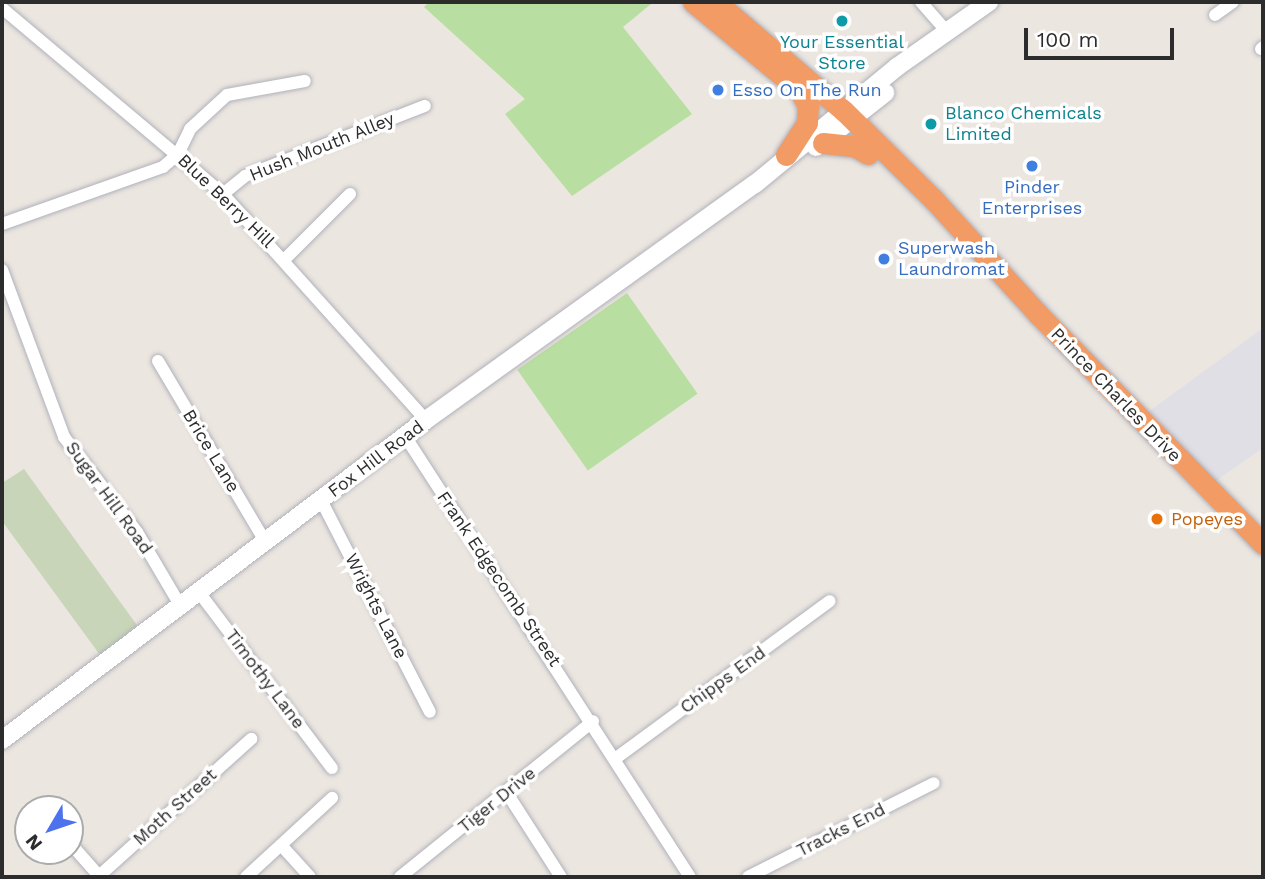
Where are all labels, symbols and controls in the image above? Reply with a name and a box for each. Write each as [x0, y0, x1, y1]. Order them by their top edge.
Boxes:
marker: Your Essential Store [834, 13, 850, 29]
scale bar [1027, 14, 1178, 58]
text: 100 m [1037, 27, 1099, 52]
place label: Your Essential Store [780, 32, 904, 74]
place label: Esso On The Run [732, 79, 882, 101]
marker: Esso On The Run [710, 82, 726, 98]
place label: Blanco Chemicals Limited [945, 103, 1102, 146]
street label: Hush Mouth Alley [246, 108, 398, 186]
marker: Blanco Chemicals Limited [923, 116, 939, 132]
street label: Blue Berry Hill [173, 149, 279, 253]
marker: Pinder Enterprises [1024, 158, 1040, 174]
place label: Pinder Enterprises [982, 177, 1082, 220]
place label: Superwash Laundromat [898, 238, 1005, 280]
marker: Superwash Laundromat [876, 251, 892, 267]
street label: Prince Charles Drive [1046, 323, 1186, 467]
street label: Brice Lane [178, 406, 244, 496]
street label: Fox Hill Road [323, 416, 429, 502]
street label: Sugar Hill Road [61, 437, 157, 559]
street label: Frank Edgecomb Street [432, 487, 566, 671]
place label: Popeyes [1171, 508, 1243, 530]
marker: Popeyes [1149, 511, 1165, 527]
street label: Wrights Lane [340, 550, 412, 662]
street label: Timothy Lane [220, 625, 310, 733]
street label: Chipps End [676, 642, 770, 718]
street label: Tiger Drive [454, 762, 540, 838]
street label: Moth Street [129, 764, 221, 850]
north arrow [14, 795, 84, 865]
street label: Tracks End [793, 798, 889, 862]
text: N [20, 830, 47, 855]

